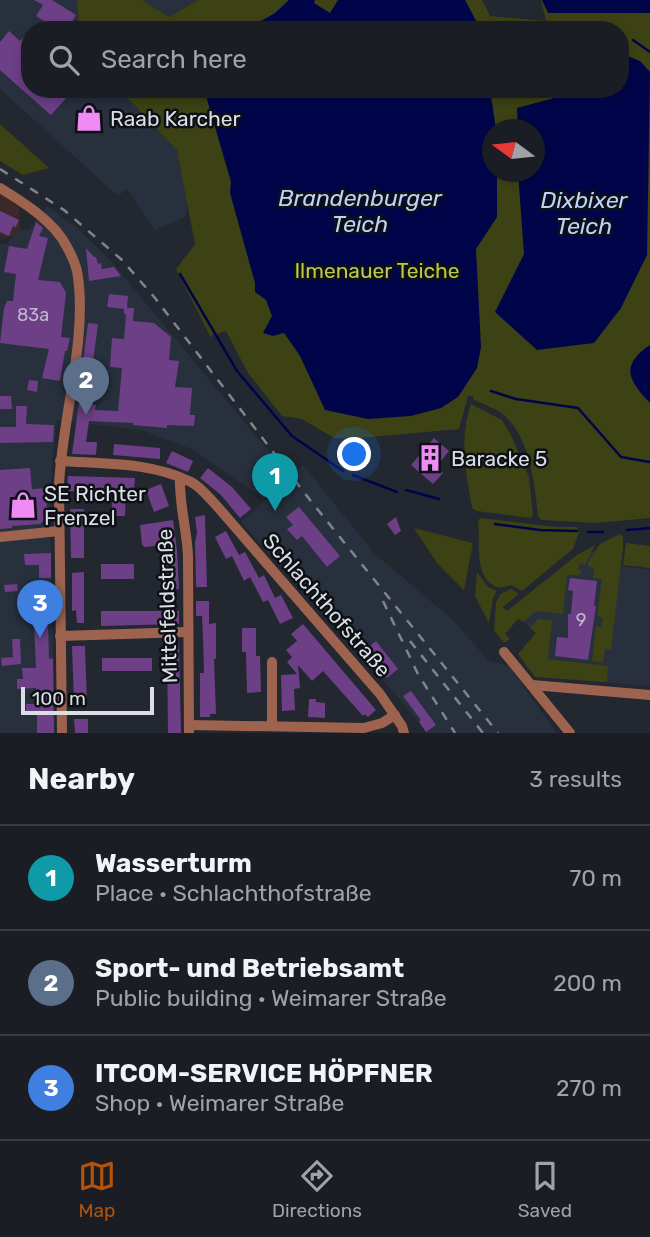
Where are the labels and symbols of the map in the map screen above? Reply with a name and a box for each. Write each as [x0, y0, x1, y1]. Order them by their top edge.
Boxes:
shop icon: Raab Karcher [74, 103, 104, 133]
place label: Raab Karcher [110, 106, 241, 131]
north arrow [482, 119, 545, 182]
water label: Brandenburger Teich [278, 184, 443, 238]
water label: Dixbixer Teich [541, 186, 629, 240]
park label: Ilmenauer Teiche [294, 258, 460, 283]
house number: 83a [17, 304, 49, 326]
pin: 2 [63, 357, 109, 415]
your location [337, 437, 371, 471]
building icon: Baracke 5 [415, 443, 445, 473]
place label: Baracke 5 [451, 446, 547, 471]
pin: 1 [252, 453, 298, 511]
place label: SE Richter Frenzel [44, 481, 146, 530]
shop icon: SE Richter Frenzel [8, 490, 38, 520]
street label: Mittelfeldstraße [152, 528, 182, 684]
street label: Schlachthofstraße [258, 528, 396, 682]
pin: 3 [17, 580, 63, 638]
house number: 9 [576, 609, 586, 631]
scale bar [21, 684, 154, 716]

